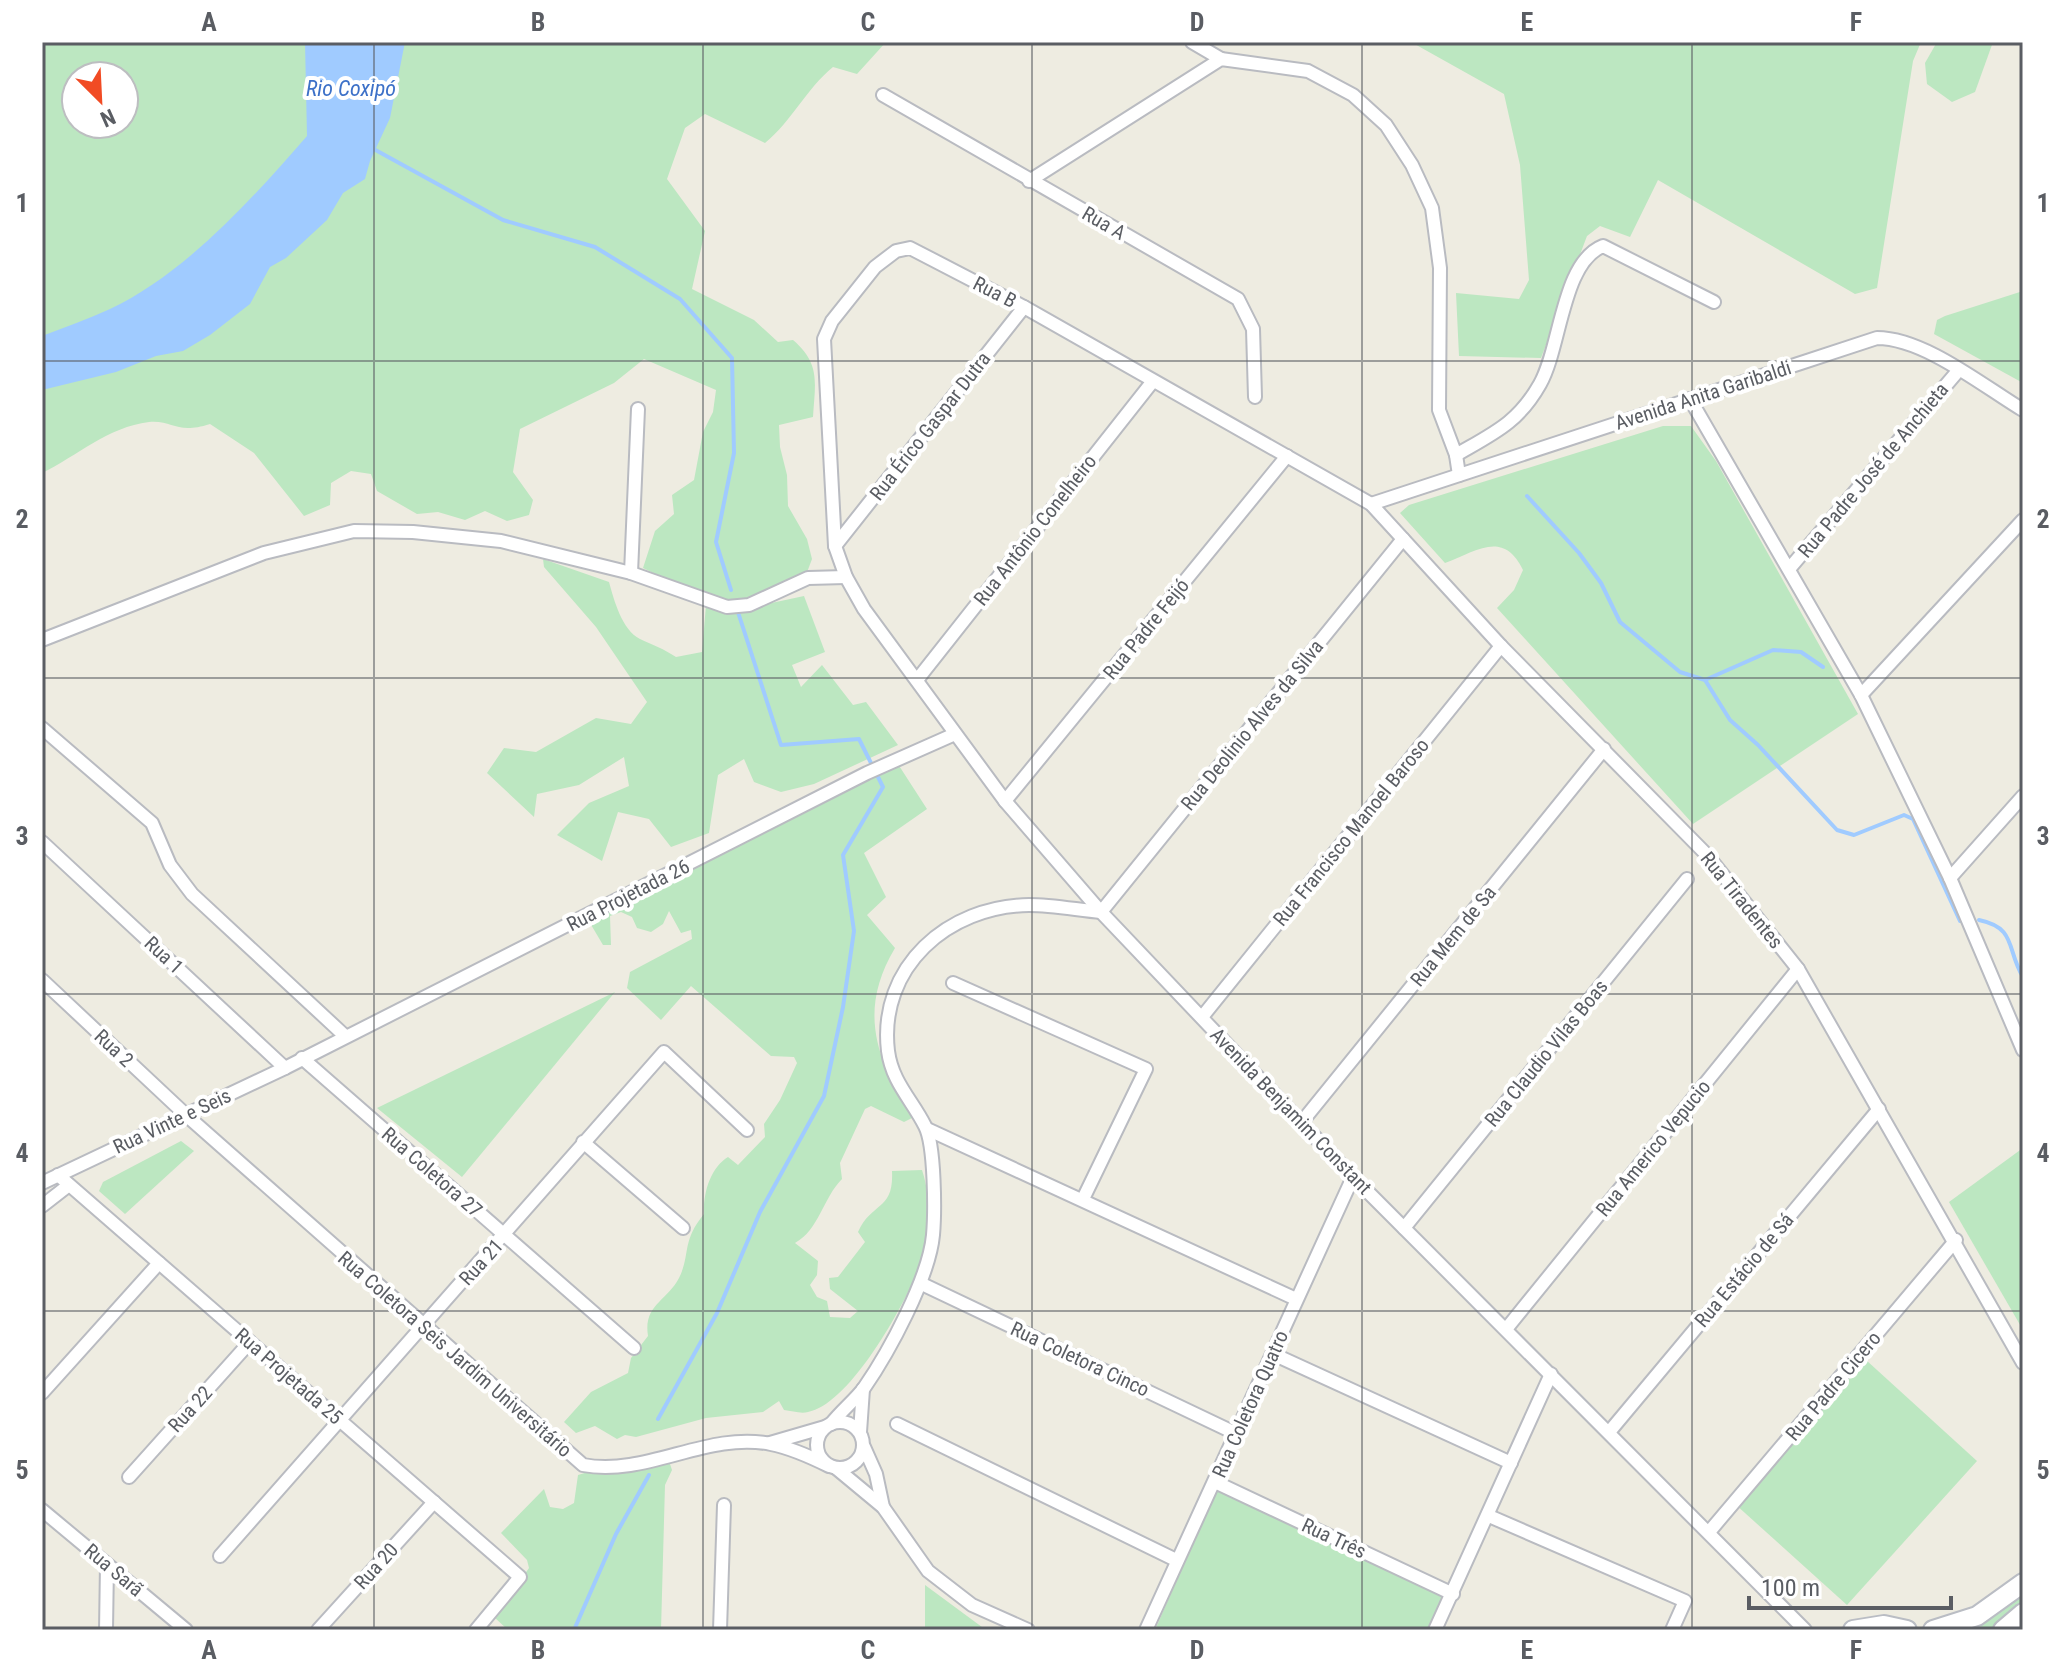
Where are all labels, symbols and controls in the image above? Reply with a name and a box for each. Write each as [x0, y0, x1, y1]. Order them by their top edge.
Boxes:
text: A [201, 7, 217, 37]
text: B [531, 7, 545, 37]
text: C [861, 7, 876, 37]
text: D [1190, 7, 1204, 37]
text: E [1521, 7, 1534, 37]
text: F [1850, 7, 1862, 37]
north arrow [60, 60, 140, 140]
water label: Rio Coxipó [306, 76, 396, 101]
text: N [97, 104, 119, 132]
text: 1 [15, 188, 29, 218]
text: 1 [2036, 188, 2050, 218]
street label: Rua A [1078, 201, 1130, 245]
street label: Rua B [969, 271, 1021, 313]
street label: Rua Érico Gaspar Dutra [865, 347, 995, 505]
street label: Avenida Anita Garibaldi [1612, 355, 1794, 435]
street label: Rua Padre José de Anchieta [1793, 378, 1953, 562]
street label: Rua Antônio Conelheiro [969, 450, 1101, 610]
text: 2 [15, 504, 29, 534]
text: 2 [2036, 504, 2050, 534]
street label: Rua Padre Feijó [1098, 574, 1194, 684]
street label: Rua Deolinio Alves da Silva [1176, 635, 1328, 815]
street label: Rua Francisco Manoel Baroso [1268, 733, 1434, 931]
text: 3 [15, 821, 29, 851]
text: 3 [2036, 821, 2050, 851]
street label: Rua Tiradentes [1696, 847, 1788, 953]
street label: Rua Projetada 26 [563, 854, 693, 936]
street label: Rua Mem de Sa [1405, 881, 1501, 991]
street label: Rua 1 [140, 931, 188, 979]
street label: Rua Claudio Vilas Boas [1479, 975, 1613, 1131]
street label: Avenida Benjamim Constant [1205, 1023, 1377, 1199]
street label: Rua 2 [90, 1024, 138, 1072]
street label: Rua Americo Vepucio [1591, 1075, 1715, 1221]
street label: Rua Vinte e Seis [109, 1083, 235, 1159]
street label: Rua Coletora 27 [377, 1122, 487, 1222]
text: 4 [15, 1138, 29, 1168]
text: 4 [2036, 1138, 2050, 1168]
street label: Rua Estácio de Sá [1689, 1208, 1799, 1332]
street label: Rua 21 [454, 1234, 508, 1290]
street label: Rua Coletora Seis Jardim Universitário [333, 1246, 577, 1462]
street label: Rua Coletora Cinco [1007, 1316, 1153, 1402]
street label: Rua Projetada 25 [230, 1323, 348, 1429]
street label: Rua Padre Cicero [1780, 1326, 1886, 1446]
street label: Rua Coletora Quatro [1207, 1327, 1293, 1481]
street label: Rua 22 [163, 1381, 217, 1437]
text: 5 [15, 1455, 29, 1485]
text: 5 [2036, 1455, 2050, 1485]
street label: Rua Três [1298, 1513, 1370, 1563]
street label: Rua Sarã [80, 1538, 148, 1602]
street label: Rua 20 [349, 1538, 403, 1594]
scale bar [1749, 1560, 1951, 1610]
text: 100 m [1761, 1574, 1820, 1602]
text: A [201, 1635, 217, 1665]
text: B [531, 1635, 545, 1665]
text: C [861, 1635, 876, 1665]
text: D [1190, 1635, 1204, 1665]
text: E [1521, 1635, 1534, 1665]
text: F [1850, 1635, 1862, 1665]

